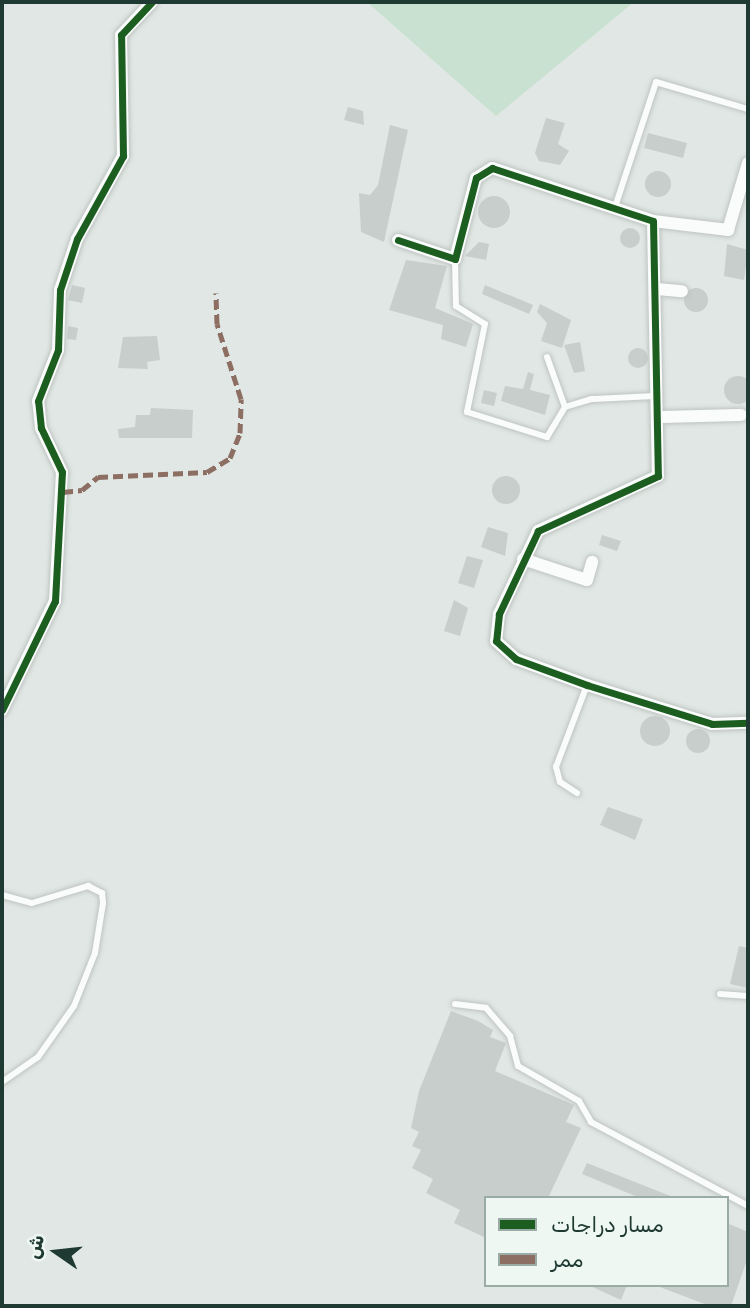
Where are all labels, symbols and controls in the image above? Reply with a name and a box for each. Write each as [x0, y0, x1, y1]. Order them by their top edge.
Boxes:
legend [484, 1196, 729, 1287]
text: مسار دراجات [551, 1212, 664, 1237]
north arrow [21, 1217, 91, 1287]
text: ش [21, 1232, 49, 1261]
text: ممر [551, 1247, 583, 1272]

